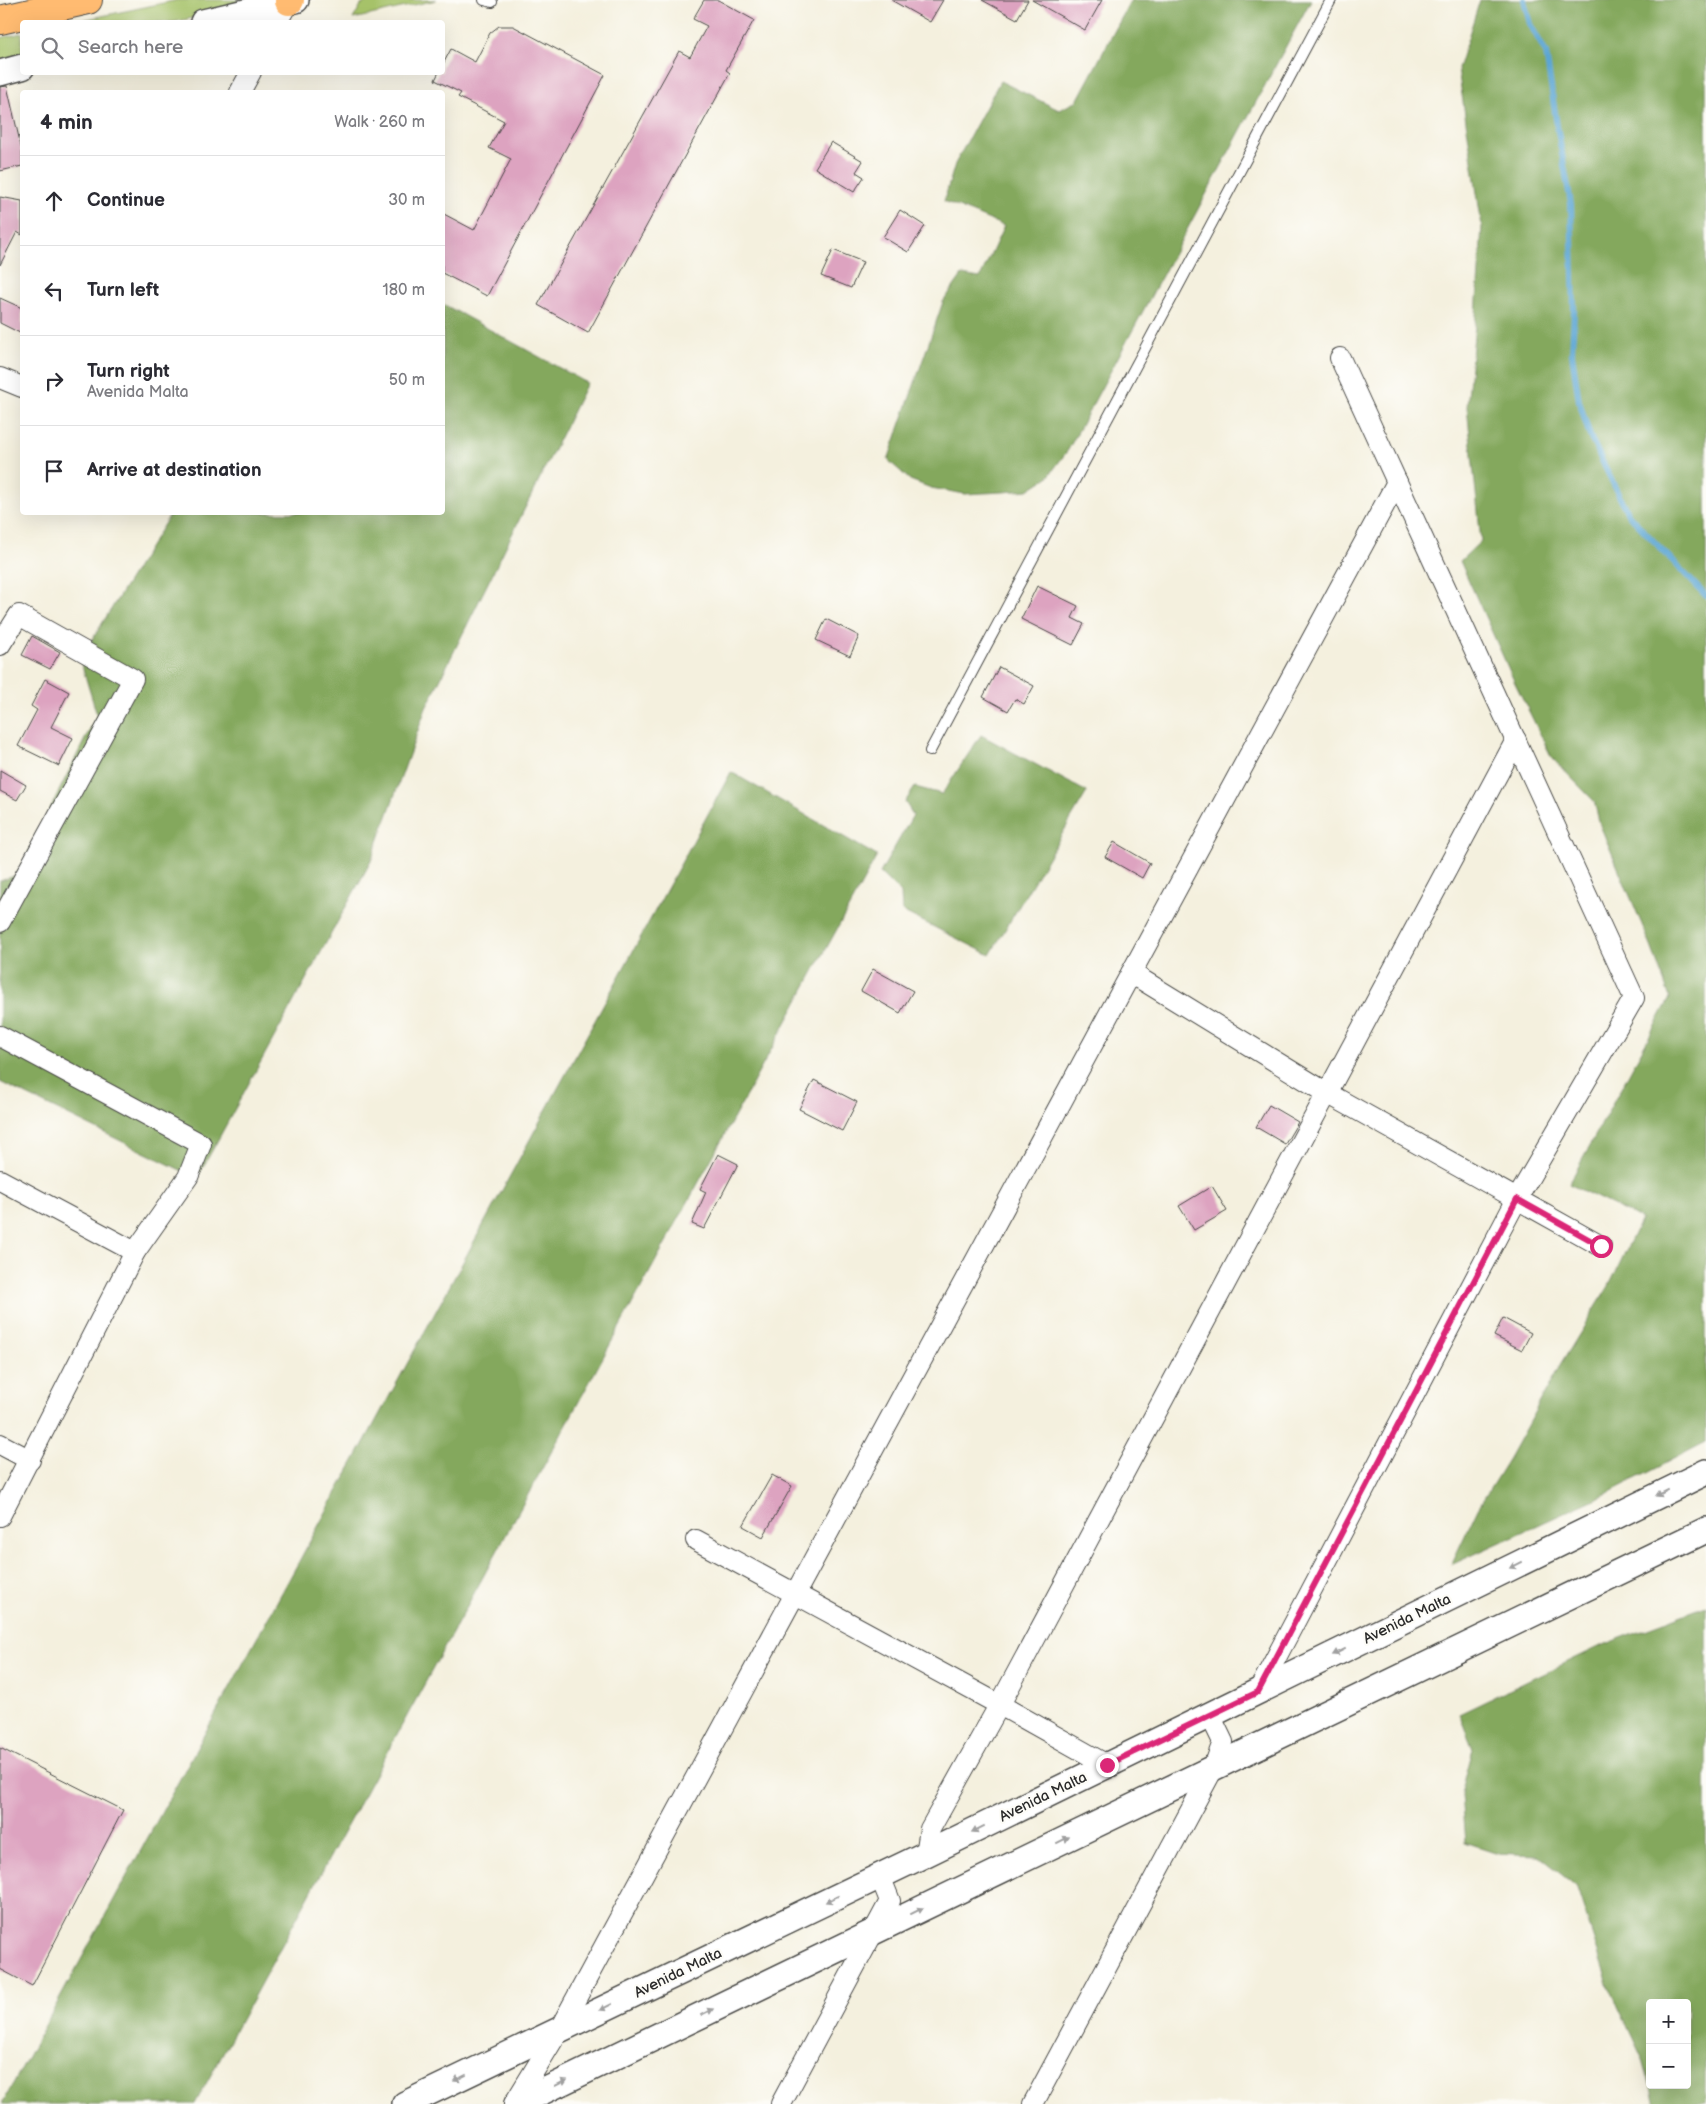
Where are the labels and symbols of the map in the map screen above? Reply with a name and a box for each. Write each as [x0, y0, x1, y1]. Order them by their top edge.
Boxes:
route start [1590, 1235, 1613, 1258]
one-way arrow [1655, 1489, 1669, 1497]
one-way arrow [1509, 1561, 1523, 1569]
street label: Avenida Malta [1360, 1590, 1454, 1648]
one-way arrow [1332, 1648, 1346, 1656]
route end [1096, 1754, 1119, 1777]
street label: Avenida Malta [996, 1768, 1090, 1826]
one-way arrow [971, 1825, 985, 1833]
one-way arrow [1056, 1836, 1070, 1844]
one-way arrow [825, 1896, 839, 1904]
one-way arrow [910, 1907, 924, 1915]
street label: Avenida Malta [631, 1944, 725, 2002]
one-way arrow [599, 2003, 613, 2011]
one-way arrow [700, 2008, 714, 2016]
one-way arrow [453, 2074, 467, 2082]
one-way arrow [554, 2079, 568, 2087]

